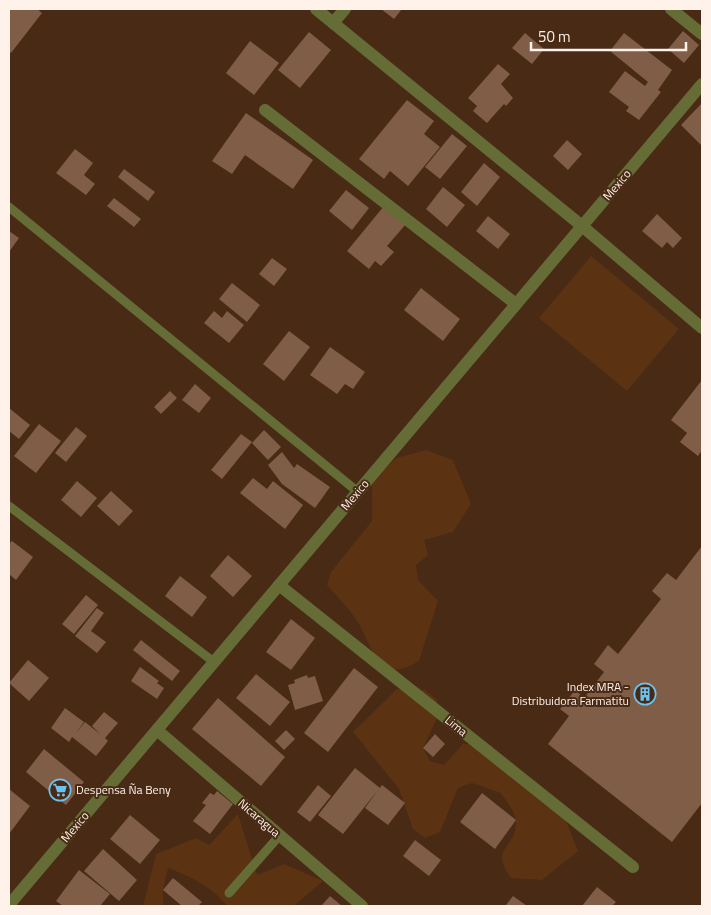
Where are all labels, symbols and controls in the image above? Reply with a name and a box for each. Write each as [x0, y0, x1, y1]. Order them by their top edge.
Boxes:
scale bar [531, 20, 686, 52]
text: 50 m [538, 25, 571, 48]
street label: Mexico [598, 165, 635, 204]
street label: Mexico [336, 475, 373, 514]
place label: Index MRA - Distribuidora Farmatitu [512, 677, 629, 710]
building icon: Index MRA - Distribuidora Farmatitu [633, 682, 657, 706]
street label: Lima [441, 711, 472, 741]
supermarket icon: Despensa Ña Beny [48, 778, 72, 802]
place label: Despensa Ña Beny [76, 780, 171, 799]
street label: Nicaragua [234, 794, 285, 841]
street label: Mexico [56, 807, 93, 846]

